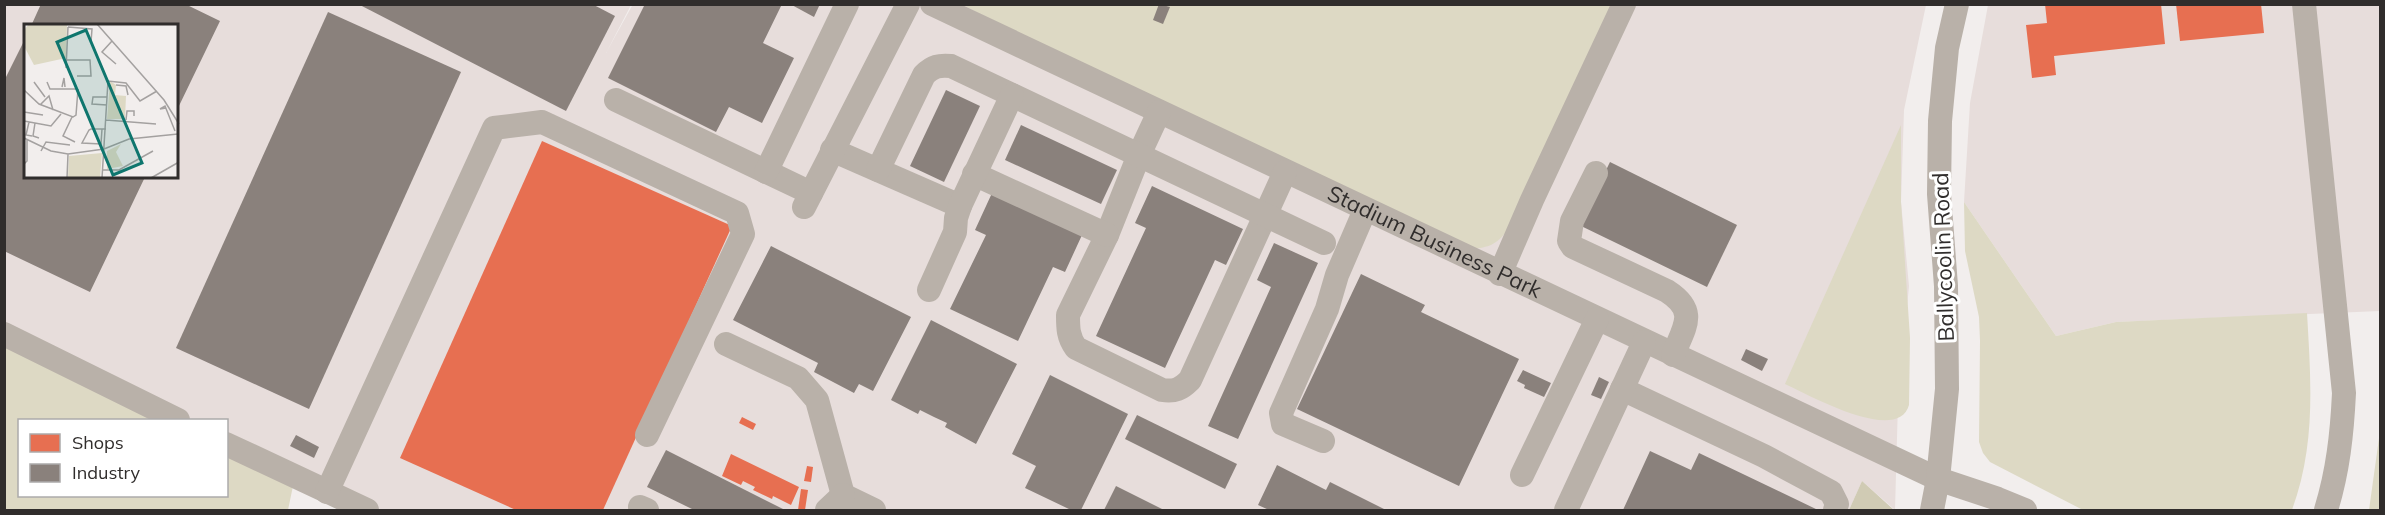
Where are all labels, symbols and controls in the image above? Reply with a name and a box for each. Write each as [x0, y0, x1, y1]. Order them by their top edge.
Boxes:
inset map [24, 24, 178, 178]
street label: Ballycoolin Road [1926, 172, 1960, 342]
street label: Stadium Business Park [1323, 179, 1547, 304]
legend [18, 419, 228, 497]
text: Shops [72, 431, 124, 454]
text: Industry [72, 461, 141, 484]

